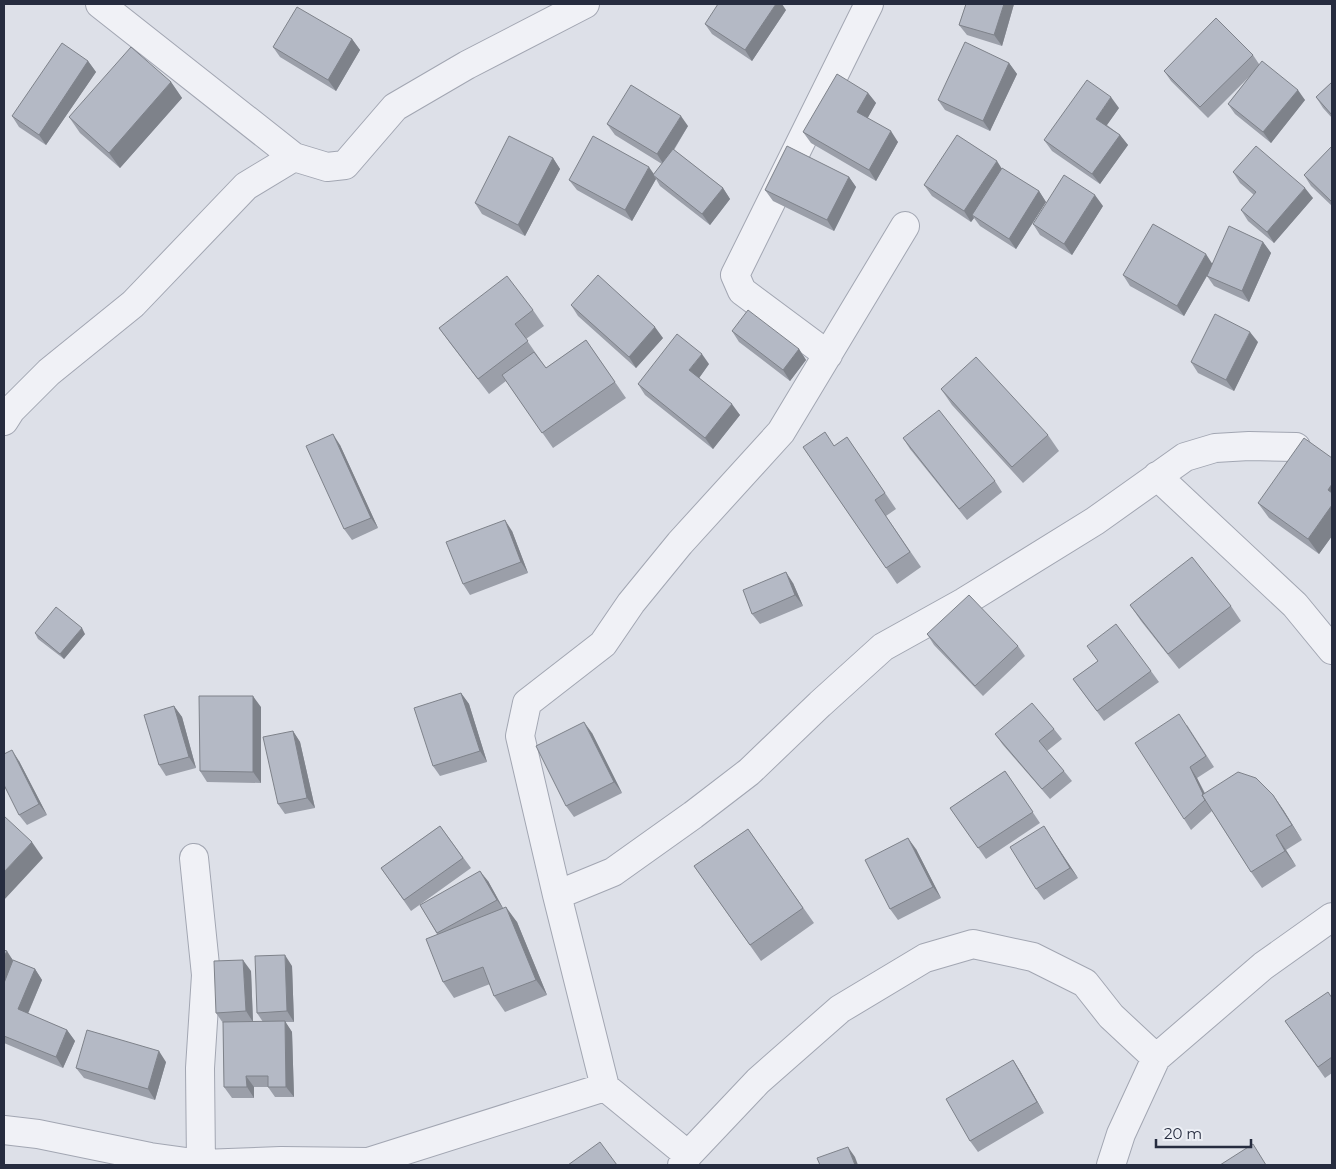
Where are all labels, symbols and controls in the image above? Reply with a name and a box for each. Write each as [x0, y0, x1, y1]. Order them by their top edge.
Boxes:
scale bar [1156, 1116, 1251, 1148]
text: 20 m [1164, 1124, 1202, 1143]

